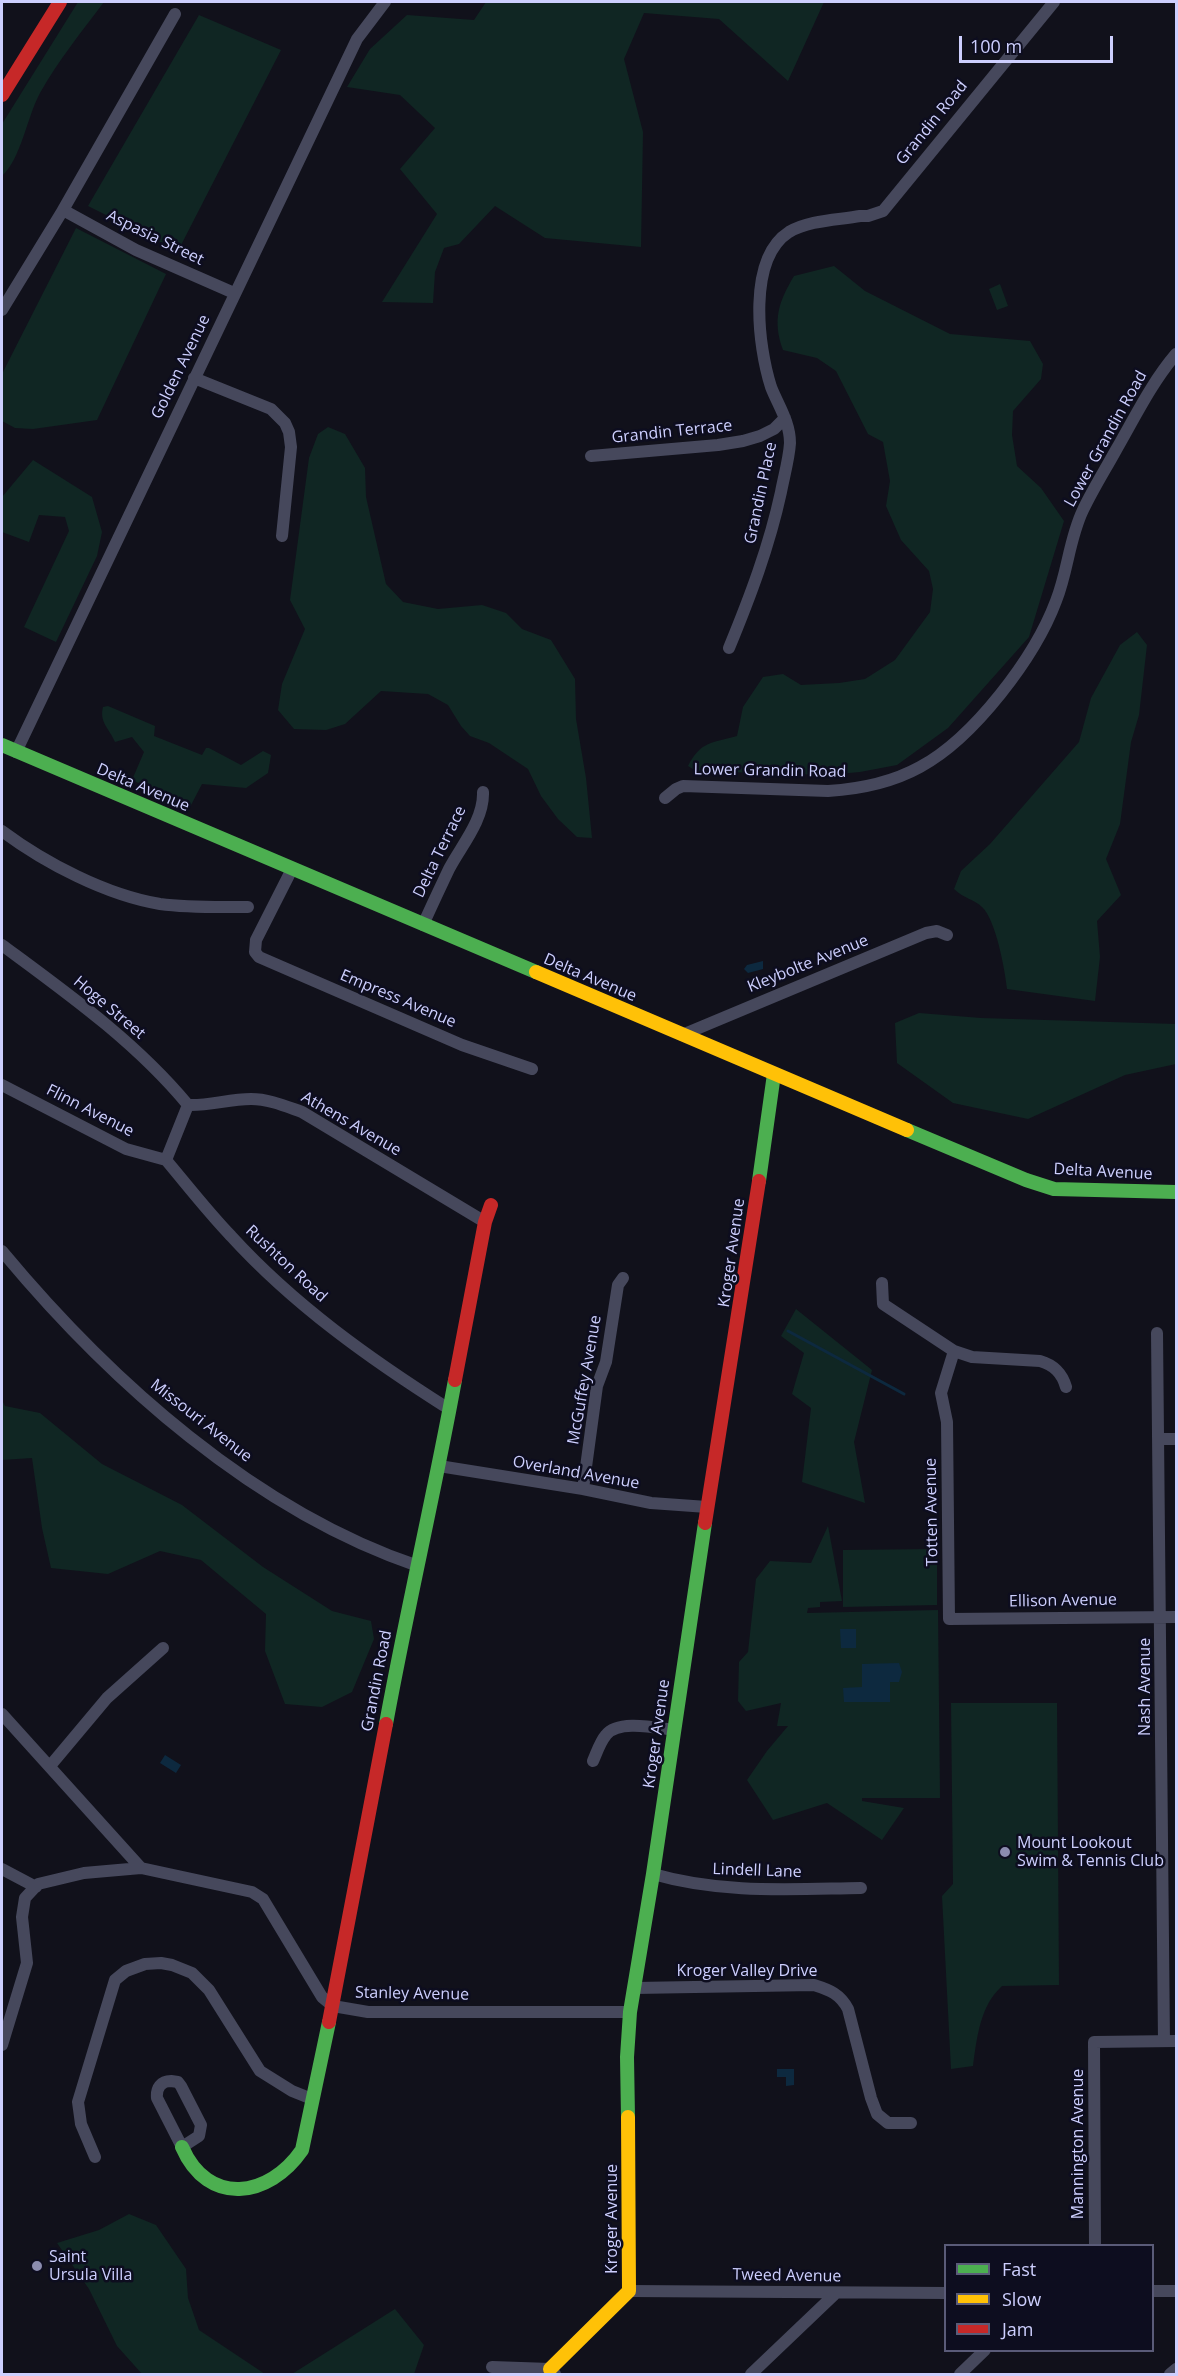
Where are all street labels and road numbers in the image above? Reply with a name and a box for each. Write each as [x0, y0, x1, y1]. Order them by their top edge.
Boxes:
street label: Grandin Road [892, 77, 972, 169]
street label: Aspasia Street [103, 206, 207, 270]
street label: Golden Avenue [147, 312, 215, 422]
street label: Lower Grandin Road [1061, 367, 1151, 511]
street label: Grandin Terrace [611, 416, 733, 448]
street label: Grandin Place [741, 440, 781, 546]
street label: Delta Avenue [94, 760, 192, 816]
street label: Lower Grandin Road [693, 760, 847, 782]
street label: Delta Terrace [409, 803, 471, 901]
street label: Kleybolte Avenue [745, 931, 871, 997]
street label: Delta Avenue [541, 950, 639, 1006]
street label: Empress Avenue [337, 966, 459, 1032]
street label: Hoge Street [69, 972, 149, 1044]
street label: Flinn Avenue [43, 1081, 137, 1141]
street label: Athens Avenue [298, 1088, 404, 1160]
street label: Delta Avenue [1053, 1160, 1153, 1184]
street label: Kroger Avenue [715, 1197, 749, 1309]
street label: Rushton Road [241, 1221, 331, 1307]
street label: McGuffey Avenue [564, 1314, 606, 1446]
street label: Missouri Avenue [146, 1375, 256, 1467]
street label: Overland Avenue [511, 1452, 641, 1494]
street label: Totten Avenue [921, 1458, 943, 1566]
street label: Ellison Avenue [1009, 1590, 1117, 1612]
street label: Grandin Road [358, 1629, 396, 1733]
street label: Nash Avenue [1135, 1638, 1155, 1736]
street label: Kroger Avenue [640, 1678, 674, 1790]
street label: Lindell Lane [712, 1860, 802, 1882]
street label: Kroger Valley Drive [676, 1961, 818, 1981]
street label: Stanley Avenue [355, 1983, 469, 2005]
street label: Mannington Avenue [1068, 2069, 1088, 2219]
street label: Kroger Avenue [602, 2164, 622, 2274]
street label: Tweed Avenue [732, 2265, 842, 2287]

